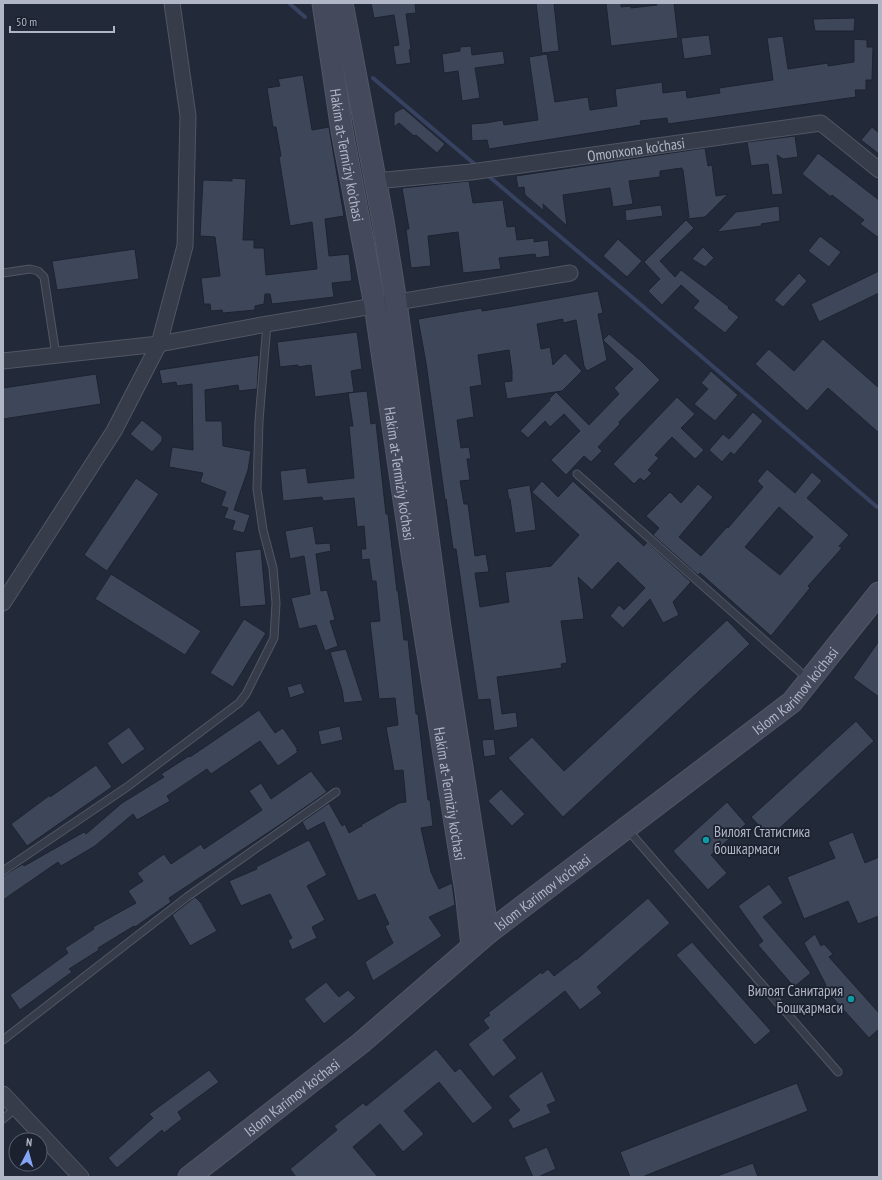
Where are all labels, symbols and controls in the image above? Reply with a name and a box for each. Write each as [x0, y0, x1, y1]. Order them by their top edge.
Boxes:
scale bar [10, 8, 114, 34]
text: 50 m [16, 14, 37, 29]
street label: Hakim at-Termiziy ko'chasi [326, 87, 368, 223]
street label: Omonxona ko'chasi [586, 133, 686, 165]
street label: Hakim at-Termiziy ko'chasi [381, 406, 419, 542]
street label: Islom Karimov ko'chasi [748, 643, 842, 739]
street label: Hakim at-Termiziy ko'chasi [430, 726, 470, 862]
place label: Вилоят Статистика бошкармаси [714, 822, 810, 858]
marker: Вилоят Статистика бошкармаси [701, 835, 711, 845]
street label: Islom Karimov ko'chasi [490, 849, 594, 935]
place label: Вилоят Санитария Бошқармаси [748, 981, 843, 1017]
marker: Вилоят Санитария Бошқармаси [846, 994, 856, 1004]
street label: Islom Karimov ko'chasi [240, 1054, 343, 1140]
north arrow [8, 1132, 48, 1172]
text: N [25, 1135, 33, 1149]

